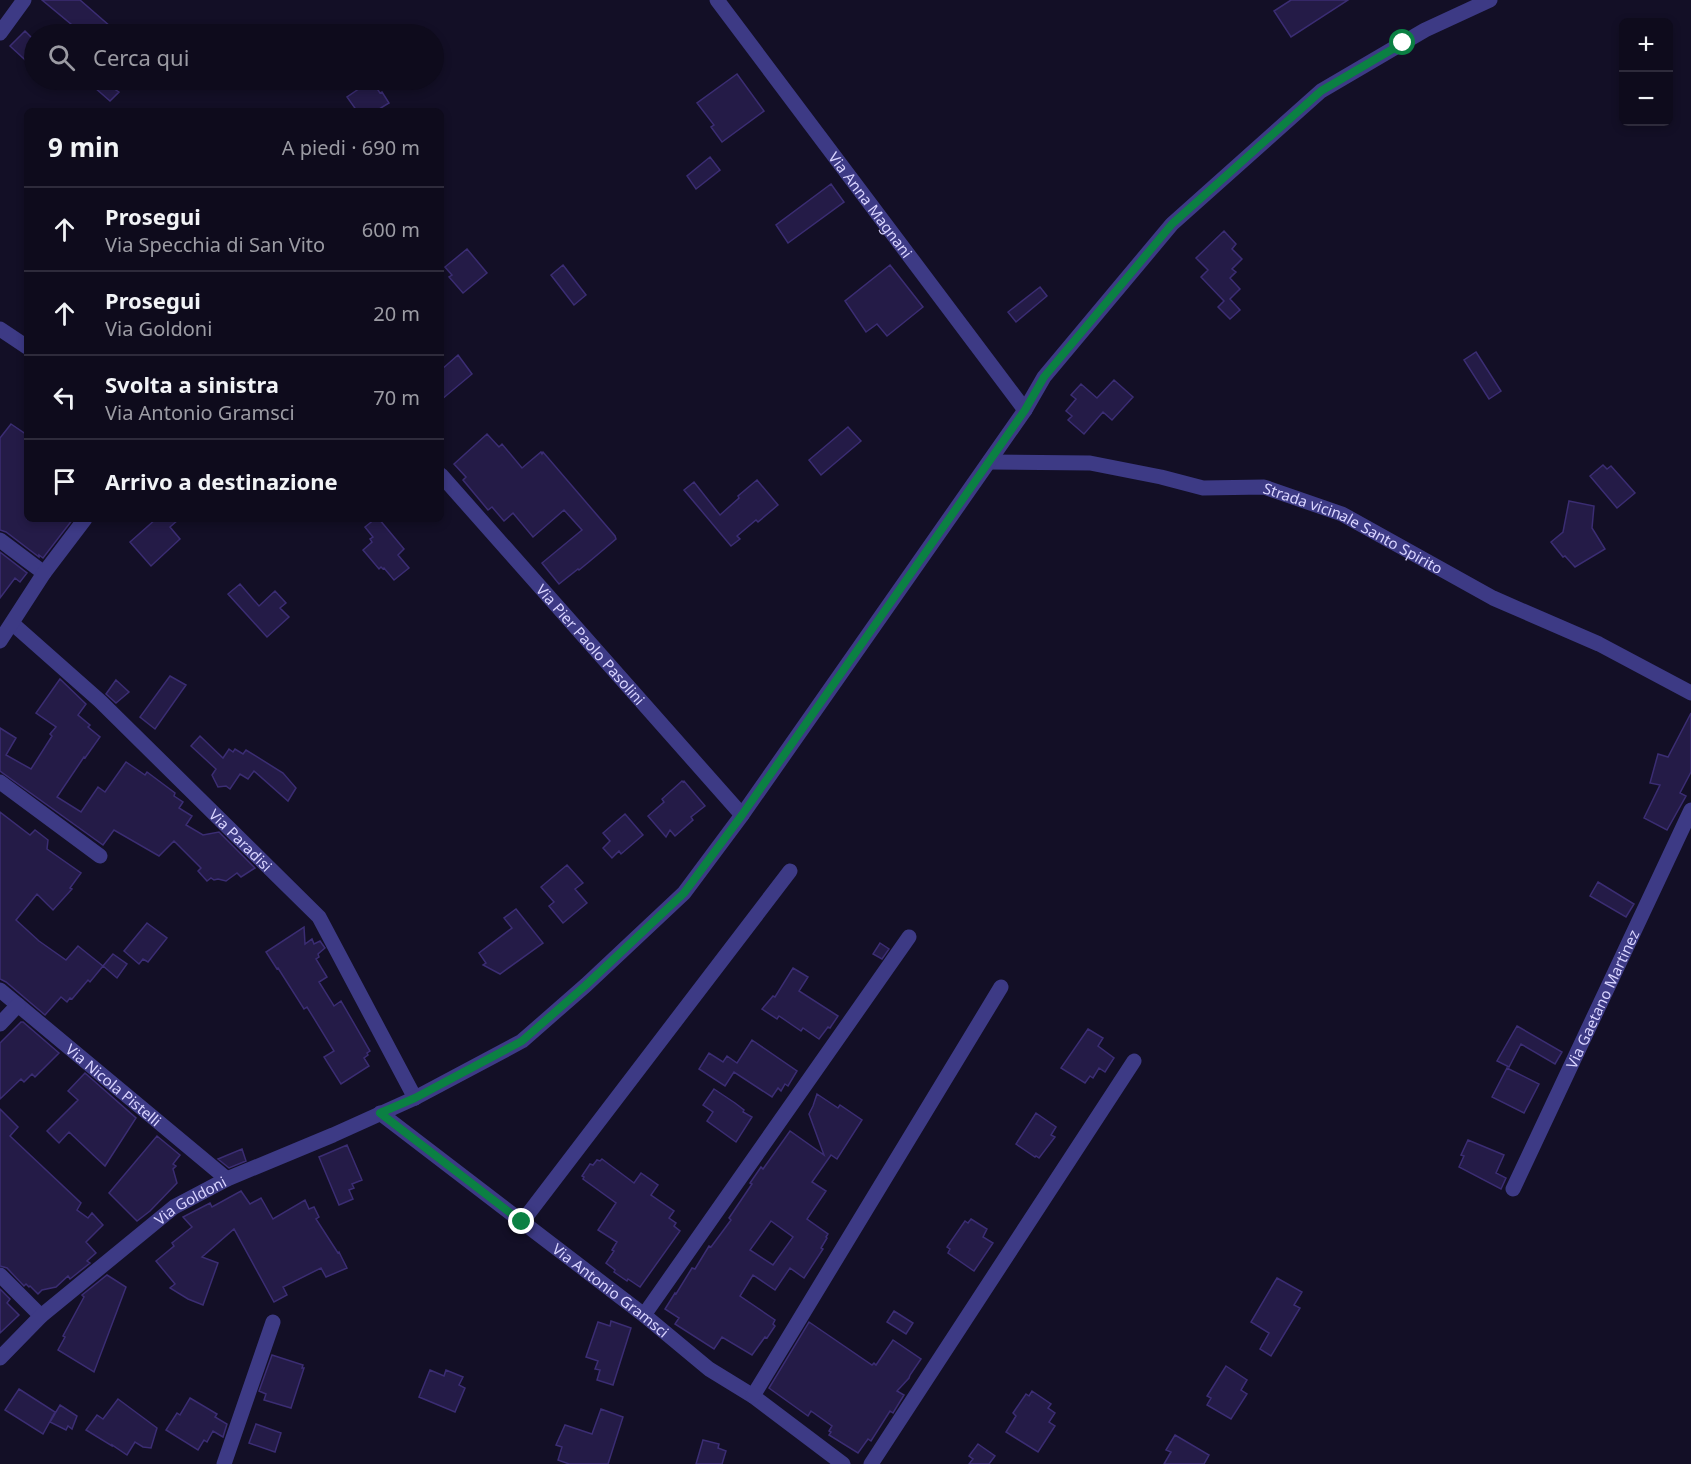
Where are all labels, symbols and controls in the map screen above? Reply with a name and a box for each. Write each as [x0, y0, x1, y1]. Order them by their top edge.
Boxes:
map controls [1619, 18, 1673, 126]
button: + [1619, 18, 1673, 72]
search box [24, 24, 444, 90]
route start [1389, 29, 1415, 55]
icon: search [45, 41, 78, 74]
text: Cerca qui [93, 42, 189, 72]
button: − [1619, 72, 1673, 126]
text: 9 min [48, 129, 120, 165]
text: A piedi · 690 m [282, 134, 420, 161]
street label: Via Anna Magnani [824, 148, 917, 262]
text: Prosegui [105, 201, 201, 231]
icon: ahead [48, 213, 81, 246]
text: 600 m [362, 216, 420, 243]
text: Via Specchia di San Vito [105, 231, 325, 258]
text: Prosegui [105, 285, 201, 315]
icon: ahead [48, 297, 81, 330]
text: 20 m [373, 300, 420, 327]
text: Via Goldoni [105, 315, 212, 342]
text: Svolta a sinistra [105, 369, 279, 399]
icon: left [48, 381, 81, 414]
text: 70 m [373, 384, 420, 411]
text: Via Antonio Gramsci [105, 399, 295, 426]
icon: arrive [48, 465, 81, 498]
text: Arrivo a destinazione [105, 466, 338, 496]
street label: Strada vicinale Santo Spirito [1261, 478, 1446, 578]
street label: Via Pier Paolo Pasolini [532, 580, 650, 709]
street label: Via Paradisi [205, 804, 277, 876]
street label: Via Gaetano Martinez [1561, 926, 1643, 1072]
street label: Via Nicola Pistelli [62, 1039, 166, 1130]
street label: Via Goldoni [150, 1171, 230, 1229]
route end [508, 1208, 534, 1234]
street label: Via Antonio Gramsci [549, 1239, 673, 1342]

